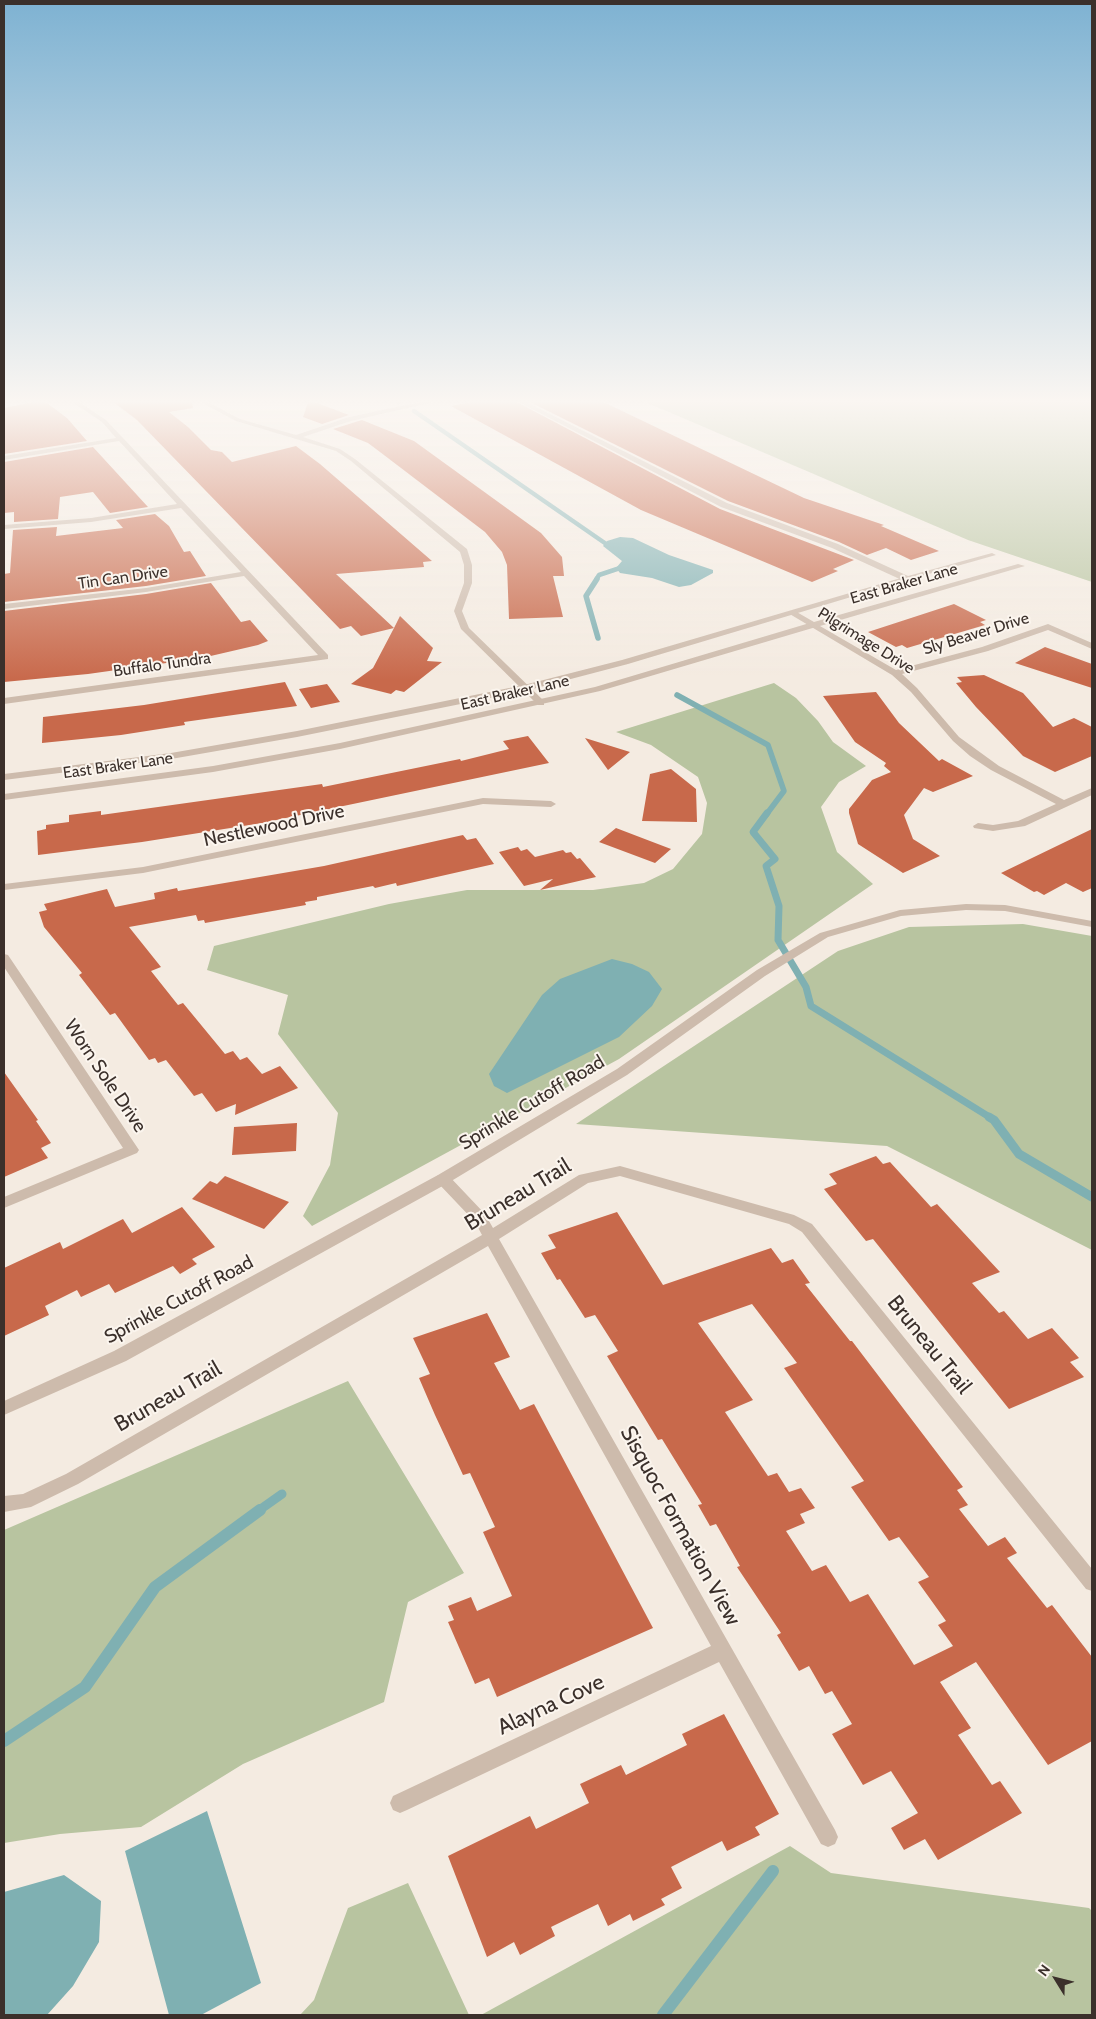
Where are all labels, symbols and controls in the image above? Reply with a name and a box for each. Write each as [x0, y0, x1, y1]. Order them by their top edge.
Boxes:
street label: East Braker Lane [848, 560, 960, 608]
street label: Tin Can Drive [77, 562, 169, 594]
street label: Pilgrimage Drive [814, 604, 918, 678]
street label: Sly Beaver Drive [921, 609, 1031, 659]
street label: Buffalo Tundra [112, 649, 212, 681]
street label: East Braker Lane [459, 671, 571, 715]
street label: East Braker Lane [62, 749, 174, 783]
street label: Nestlewood Drive [202, 800, 346, 852]
street label: Worn Sole Drive [59, 1015, 151, 1137]
street label: Sprinkle Cutoff Road [455, 1051, 609, 1155]
street label: Bruneau Trail [460, 1153, 576, 1237]
street label: Sprinkle Cutoff Road [101, 1251, 257, 1349]
street label: Bruneau Trail [881, 1290, 977, 1400]
street label: Bruneau Trail [110, 1356, 226, 1438]
street label: Sisquoc Formation View [614, 1422, 746, 1630]
street label: Alayna Cove [493, 1669, 609, 1741]
north arrow [1031, 1954, 1081, 2004]
text: N [1034, 1961, 1054, 1979]

